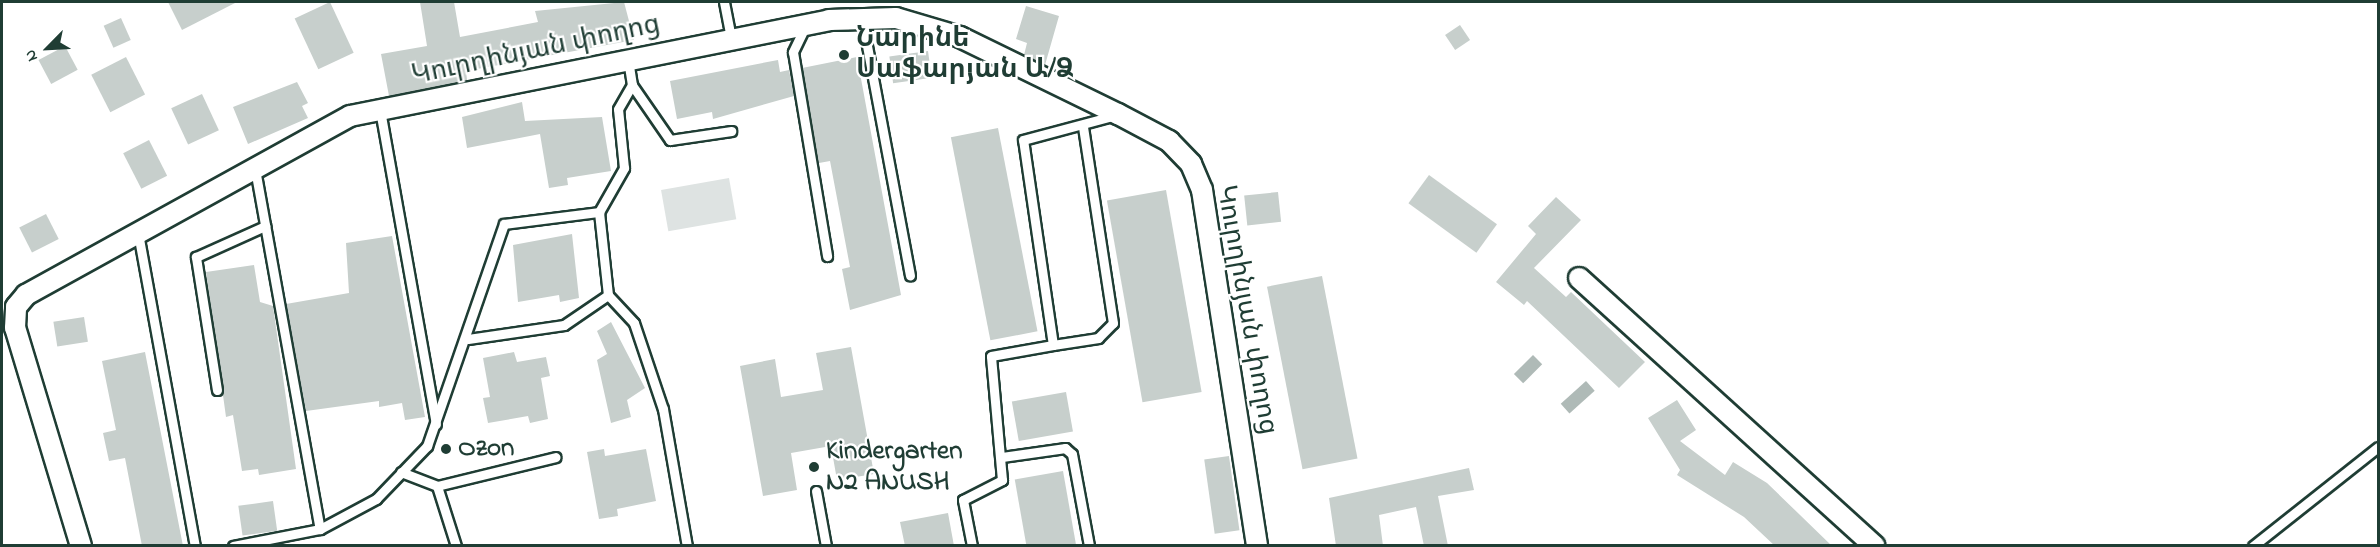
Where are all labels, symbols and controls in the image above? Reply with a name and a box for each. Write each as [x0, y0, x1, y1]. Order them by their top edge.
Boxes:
street label: Կուրղինյան փողոց [409, 9, 663, 93]
north arrow [18, 18, 78, 78]
place label: Նարինե Սաֆարյան Ա/Ձ [856, 23, 1074, 86]
text: N [18, 46, 45, 65]
marker: Նարինե Սաֆարյան Ա/Ձ [837, 48, 851, 62]
street label: Կուրղինյան փողոց [1208, 183, 1284, 437]
place label: Ozon [458, 433, 514, 465]
place label: Kindergarten N2 ANUSH [826, 435, 962, 498]
marker: Ozon [439, 442, 453, 456]
marker: Kindergarten N2 ANUSH [807, 460, 821, 474]

